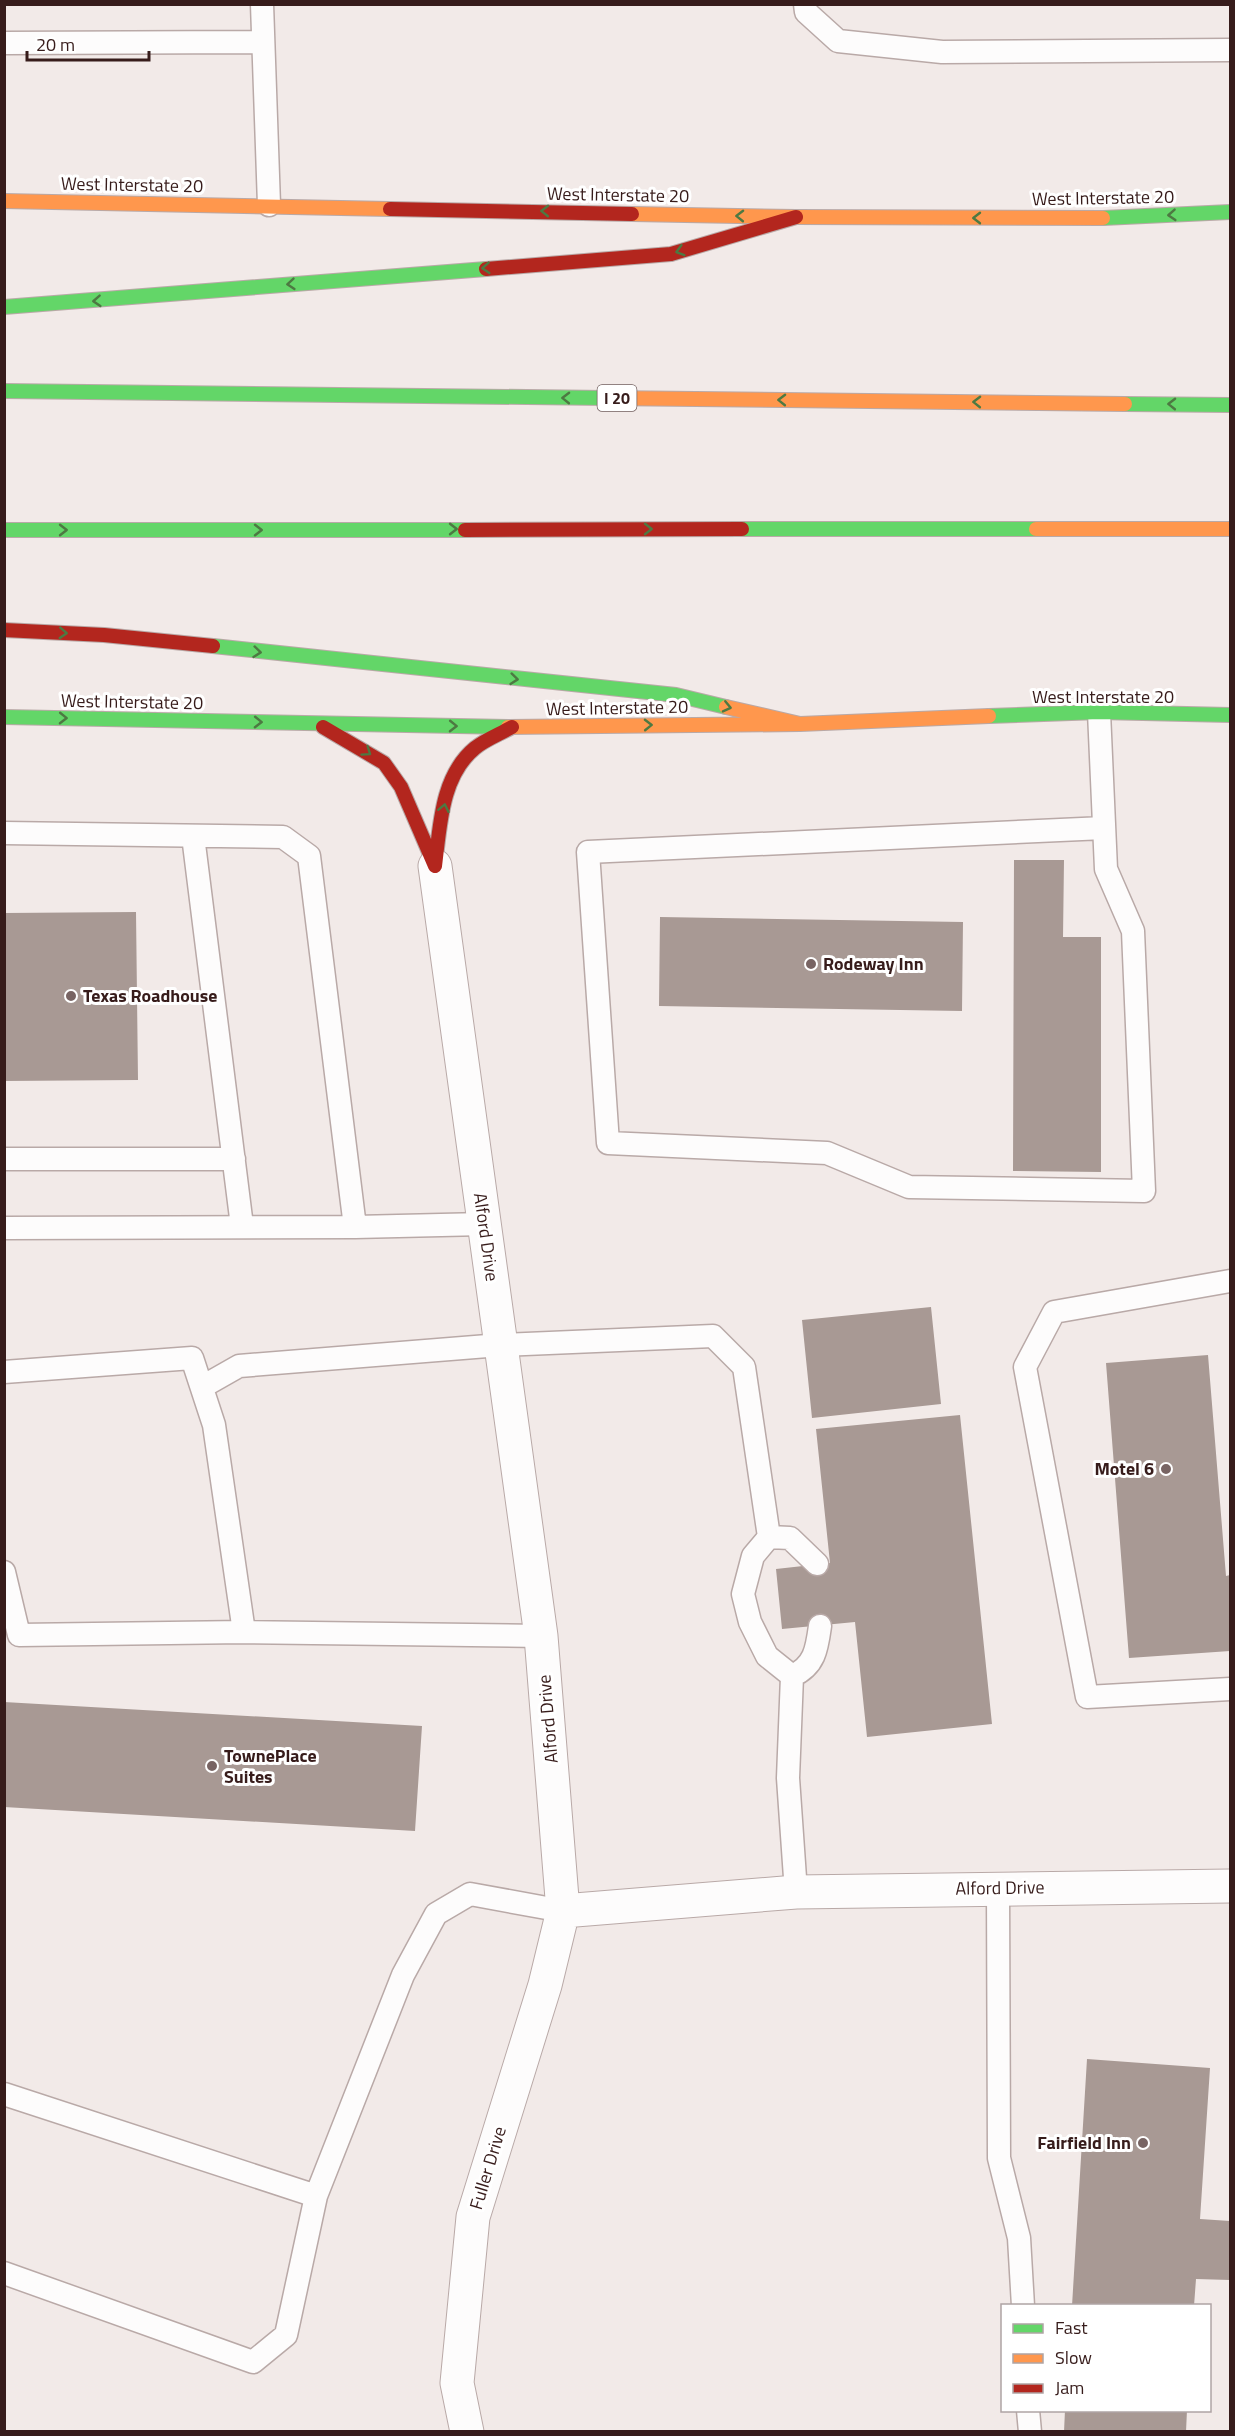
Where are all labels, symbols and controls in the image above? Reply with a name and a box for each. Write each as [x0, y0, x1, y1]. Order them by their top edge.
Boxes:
scale bar [27, 24, 148, 62]
text: 20 m [36, 31, 75, 58]
street label: West Interstate 20 [61, 170, 203, 199]
street label: West Interstate 20 [547, 180, 689, 209]
street label: West Interstate 20 [1032, 183, 1174, 212]
one-way arrow [541, 205, 550, 217]
one-way arrow [736, 209, 745, 222]
one-way arrow [1168, 209, 1177, 222]
one-way arrow [973, 212, 982, 224]
one-way arrow [675, 244, 686, 256]
one-way arrow [481, 261, 490, 274]
one-way arrow [287, 277, 296, 290]
one-way arrow [93, 294, 102, 307]
road number: I 20 [598, 385, 636, 411]
one-way arrow [562, 392, 571, 404]
one-way arrow [778, 394, 787, 406]
one-way arrow [973, 396, 982, 408]
one-way arrow [1168, 398, 1177, 410]
one-way arrow [448, 523, 457, 535]
one-way arrow [643, 523, 652, 535]
one-way arrow [58, 524, 67, 536]
one-way arrow [253, 524, 262, 536]
one-way arrow [58, 627, 67, 640]
one-way arrow [252, 645, 262, 657]
one-way arrow [509, 672, 518, 684]
street label: West Interstate 20 [1032, 683, 1174, 710]
street label: West Interstate 20 [61, 687, 203, 716]
street label: West Interstate 20 [546, 693, 688, 722]
one-way arrow [722, 700, 732, 713]
one-way arrow [58, 712, 67, 724]
one-way arrow [253, 716, 262, 729]
one-way arrow [643, 719, 652, 731]
one-way arrow [448, 720, 457, 732]
one-way arrow [361, 745, 372, 756]
one-way arrow [437, 803, 450, 813]
place label: Rodeway Inn [823, 950, 924, 977]
marker: Rodeway Inn [804, 957, 818, 971]
place label: Texas Roadhouse [83, 982, 217, 1009]
marker: Texas Roadhouse [64, 989, 78, 1003]
street label: Alford Drive [467, 1191, 506, 1283]
place label: Motel 6 [1094, 1455, 1154, 1482]
marker: Motel 6 [1159, 1462, 1173, 1476]
street label: Alford Drive [530, 1674, 565, 1765]
place label: TownePlace Suites [224, 1742, 317, 1790]
marker: TownePlace Suites [205, 1759, 219, 1773]
street label: Alford Drive [955, 1873, 1045, 1902]
street label: Fuller Drive [462, 2123, 513, 2213]
place label: Fairfield Inn [1037, 2129, 1131, 2156]
marker: Fairfield Inn [1136, 2136, 1150, 2150]
legend [1001, 2304, 1211, 2412]
text: Fast [1055, 2314, 1088, 2341]
text: Slow [1055, 2344, 1092, 2371]
text: Jam [1055, 2374, 1084, 2401]

